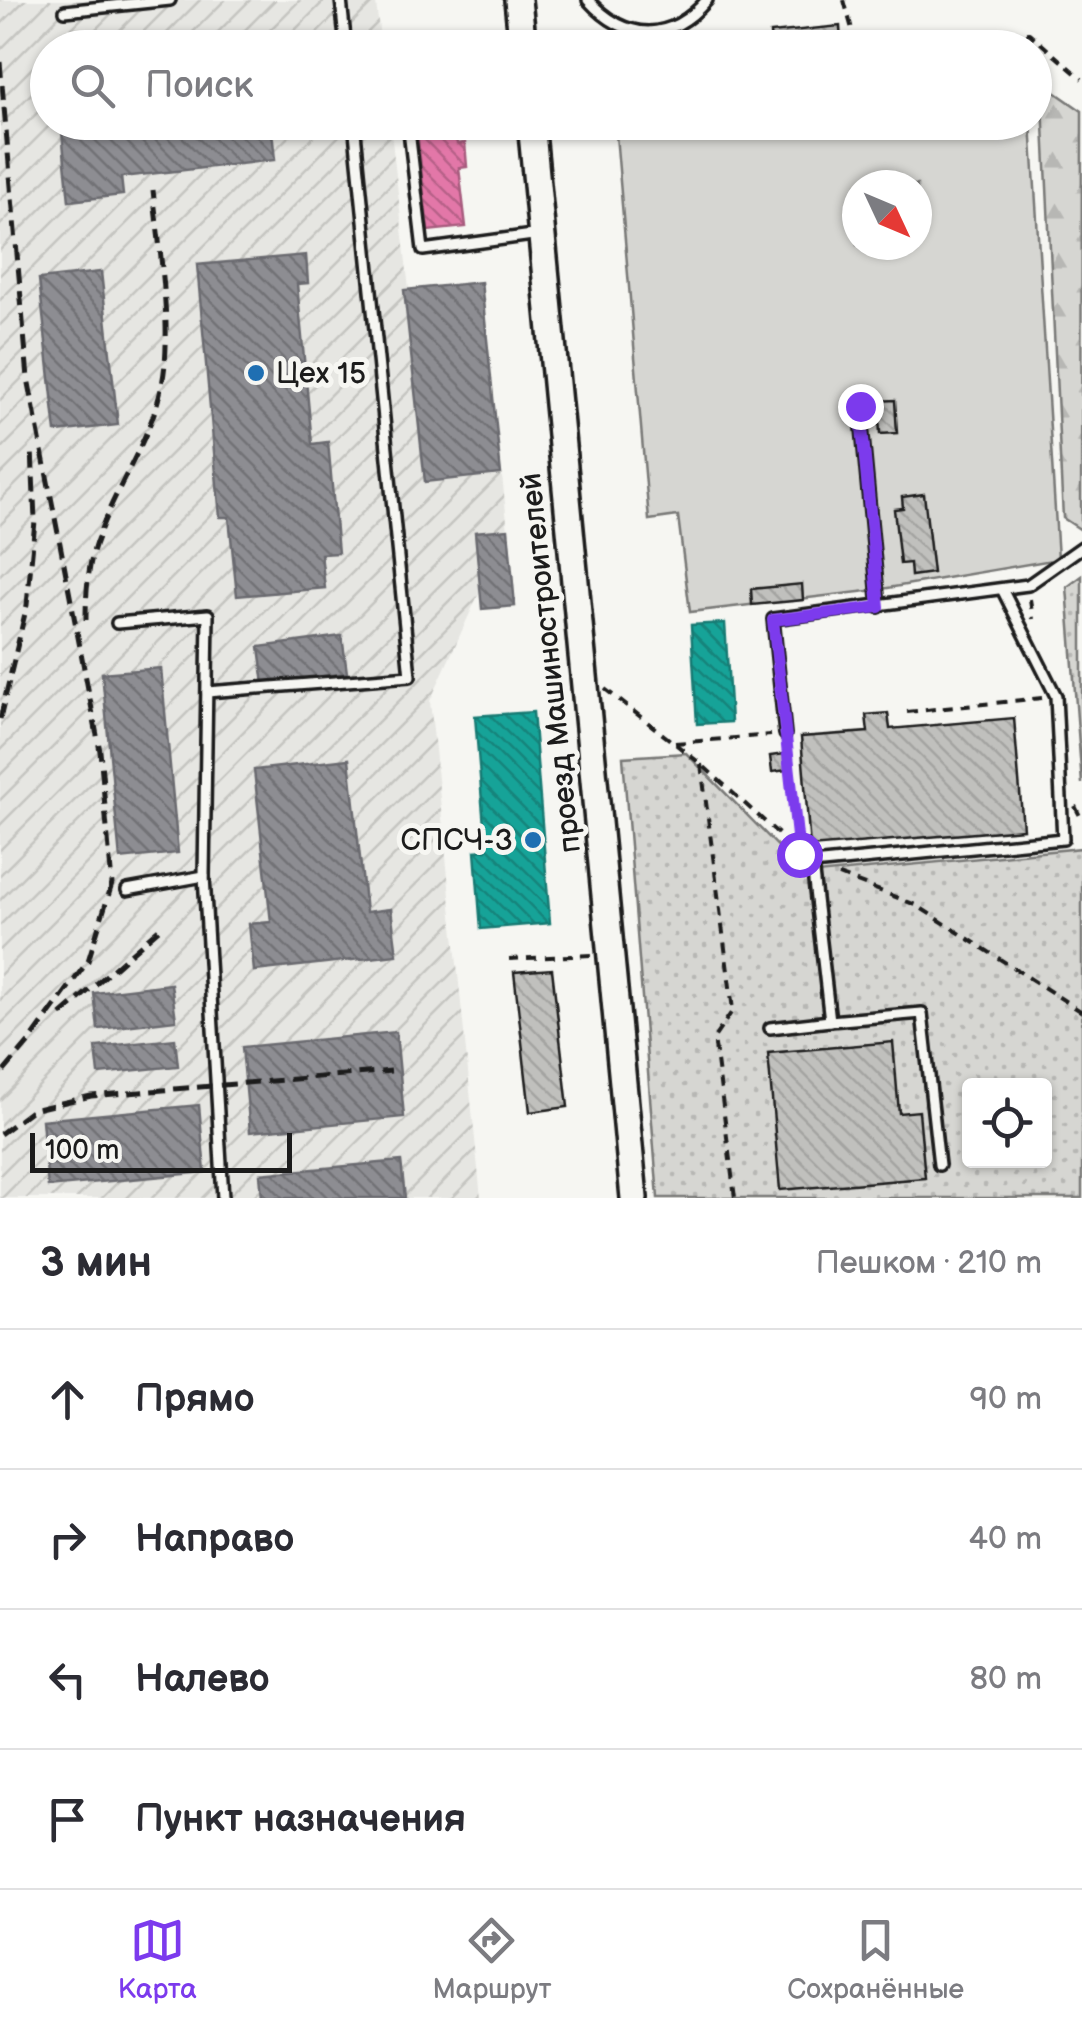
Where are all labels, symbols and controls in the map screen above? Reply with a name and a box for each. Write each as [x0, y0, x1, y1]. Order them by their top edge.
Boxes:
search box [30, 30, 1052, 140]
icon: search [65, 58, 120, 113]
text: Поиск [145, 63, 253, 108]
north arrow [842, 170, 932, 260]
place label: Цех 15 [276, 356, 366, 392]
marker: Цех 15 [245, 362, 267, 384]
route end [838, 384, 884, 430]
street label: проезд Машиностроителей [513, 471, 589, 855]
place label: СПСЧ-3 [401, 823, 513, 859]
marker: СПСЧ-3 [522, 829, 544, 851]
route start [777, 832, 823, 878]
map controls [962, 1078, 1052, 1168]
button: locate [962, 1078, 1052, 1168]
scale bar [30, 1128, 292, 1172]
text: 100 m [45, 1134, 119, 1167]
text: 3 мин [40, 1238, 152, 1289]
text: Пешком · 210 m [816, 1244, 1042, 1283]
icon: ahead [40, 1372, 95, 1427]
text: Прямо [135, 1377, 254, 1422]
text: 90 m [970, 1380, 1042, 1419]
icon: right [40, 1512, 95, 1567]
text: Направо [135, 1517, 294, 1562]
text: 40 m [969, 1520, 1042, 1559]
icon: left [40, 1652, 95, 1707]
text: Налево [135, 1657, 270, 1702]
text: 80 m [969, 1660, 1042, 1699]
icon: arrive [40, 1792, 95, 1847]
text: Пункт назначения [135, 1797, 466, 1842]
tab: Карта [118, 1913, 197, 2006]
tab: Маршрут [432, 1913, 552, 2006]
tab: Сохранённые [787, 1913, 964, 2006]

